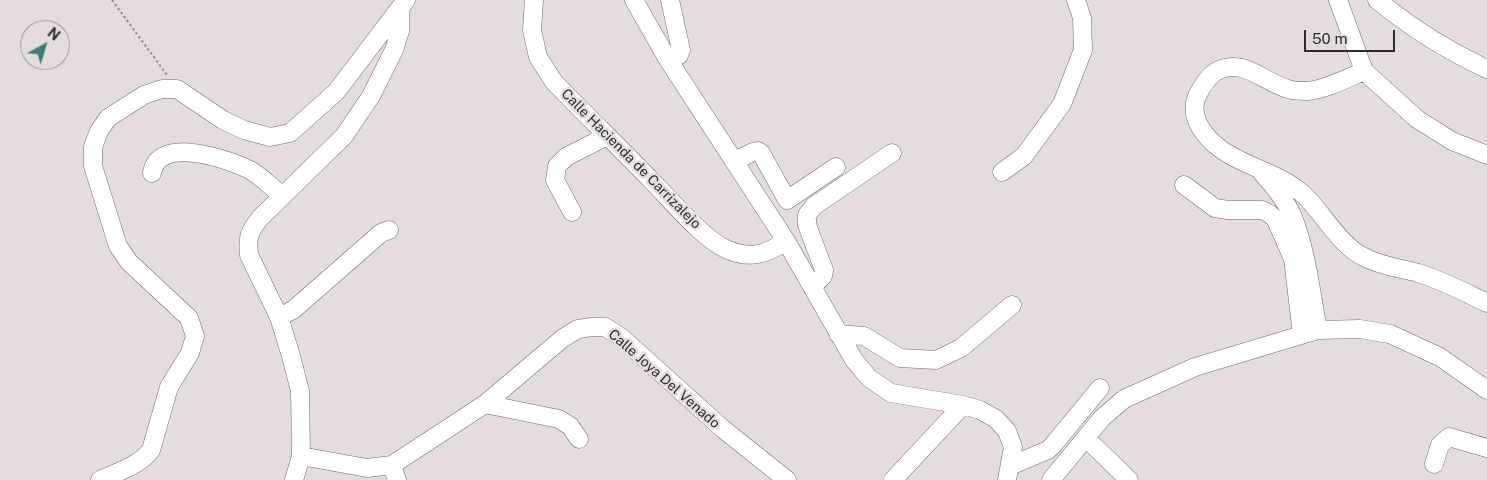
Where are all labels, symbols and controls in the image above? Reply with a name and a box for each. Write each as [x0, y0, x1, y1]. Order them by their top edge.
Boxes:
north arrow [20, 20, 70, 70]
scale bar [1307, 20, 1398, 52]
text: N [45, 24, 63, 44]
text: 50 m [1312, 30, 1347, 47]
street label: Calle Hacienda de Carrizalejo [558, 86, 704, 232]
street label: Calle Joya Del Venado [605, 326, 723, 432]

